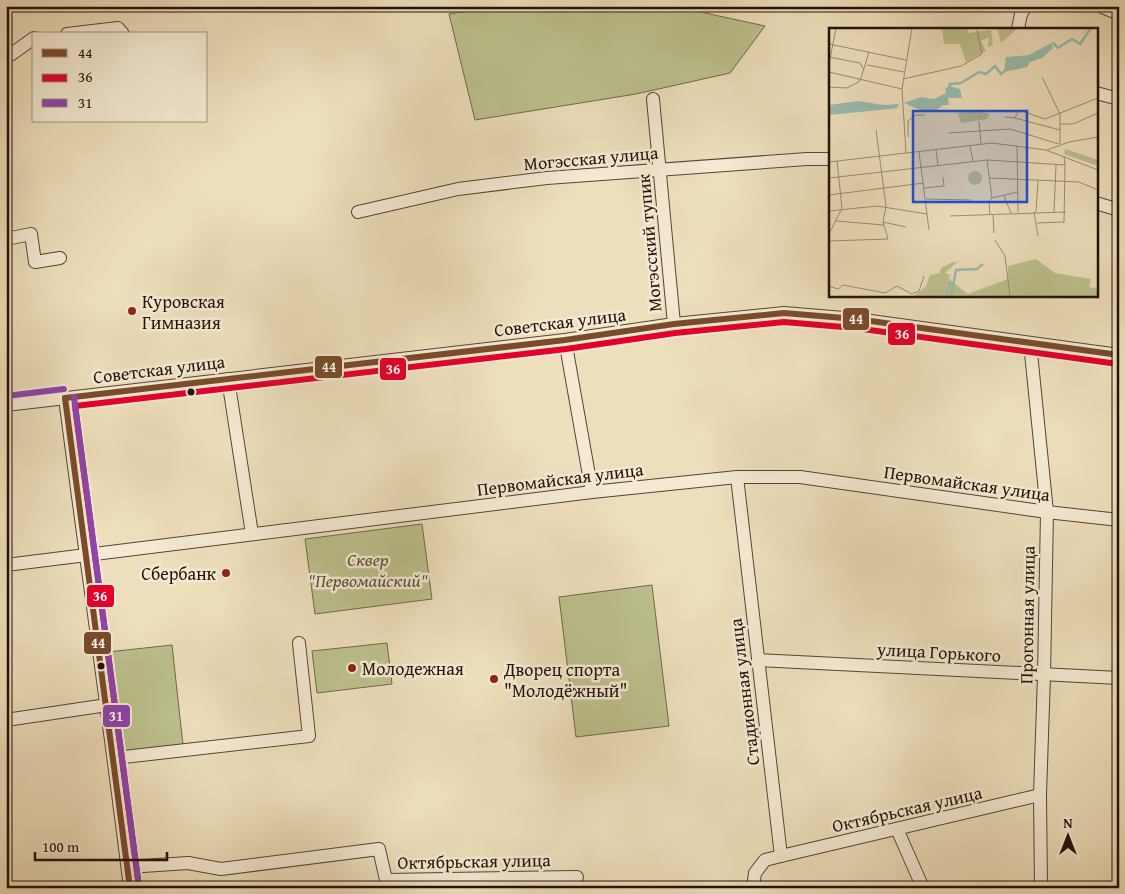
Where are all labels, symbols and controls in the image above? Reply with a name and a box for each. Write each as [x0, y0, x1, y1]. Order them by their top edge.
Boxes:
inset map [829, 28, 1098, 296]
legend [32, 32, 208, 122]
text: 44 [78, 42, 92, 63]
text: 36 [78, 66, 92, 87]
text: 31 [78, 92, 92, 113]
street label: Могэсская улица [523, 139, 660, 177]
street label: Могэсский тупик [629, 172, 668, 313]
place label: Куровская Гимназия [142, 288, 225, 336]
street label: Советская улица [493, 300, 628, 343]
marker: Куровская Гимназия [126, 305, 138, 317]
line badge: 44 [842, 307, 870, 331]
text: 44 [849, 309, 863, 329]
line badge: 36 [887, 322, 916, 346]
text: 36 [895, 324, 909, 344]
street label: Советская улица [92, 347, 227, 390]
line badge: 44 [314, 355, 343, 379]
text: 44 [322, 357, 336, 377]
line badge: 36 [379, 357, 407, 381]
text: 36 [386, 359, 400, 379]
unlabelled marker [186, 387, 196, 397]
street label: Первомайская улица [475, 455, 645, 503]
street label: Первомайская улица [882, 458, 1052, 508]
street label: Прогонная улица [1012, 545, 1042, 684]
park label: Сквер "Первомайский" [308, 546, 428, 594]
place label: Сбербанк [141, 560, 217, 587]
marker: Сбербанк [220, 567, 232, 579]
line badge: 36 [86, 584, 115, 608]
text: 36 [93, 586, 107, 606]
street label: Стадионная улица [722, 617, 766, 767]
line badge: 44 [83, 631, 112, 655]
text: 44 [91, 633, 105, 653]
street label: улица Горького [875, 635, 1002, 669]
place label: Молодежная [362, 655, 464, 682]
place label: Дворец спорта "Молодёжный" [503, 656, 627, 704]
unlabelled marker [96, 661, 106, 671]
marker: Молодежная [346, 662, 358, 674]
marker: Дворец спорта "Молодёжный" [488, 673, 500, 685]
line badge: 31 [102, 704, 131, 728]
text: 31 [109, 706, 123, 726]
street label: Октябрьская улица [829, 779, 985, 839]
north arrow [1042, 812, 1092, 862]
text: N [1063, 813, 1073, 833]
scale bar [35, 829, 168, 861]
text: 100 m [42, 836, 80, 857]
street label: Октябрьская улица [397, 846, 551, 876]

